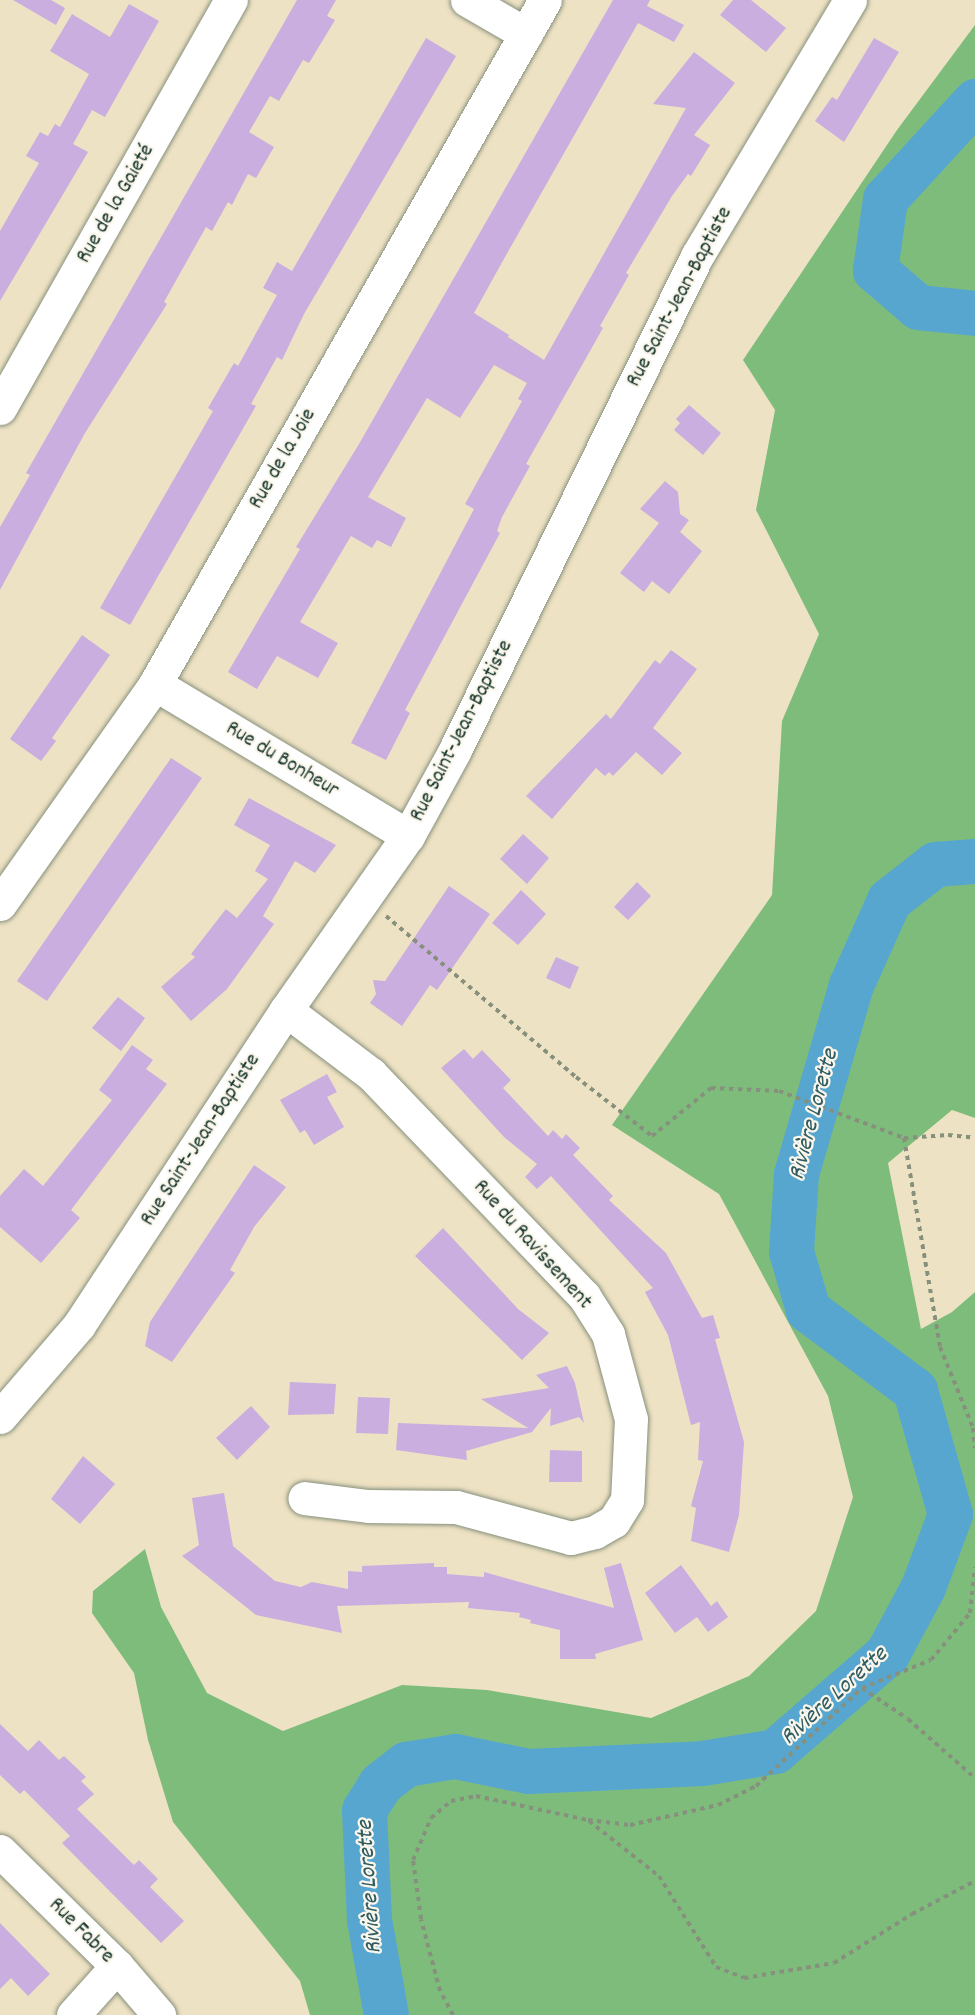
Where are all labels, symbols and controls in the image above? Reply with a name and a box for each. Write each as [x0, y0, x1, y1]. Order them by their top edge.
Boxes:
street label: Rue de la Gaieté [71, 140, 161, 268]
street label: Rue Saint-Jean-Baptiste [621, 202, 739, 392]
street label: Rue de la Joie [244, 404, 322, 514]
street label: Rue Saint-Jean-Baptiste [405, 636, 519, 826]
street label: Rue du Bonheur [221, 716, 343, 804]
water label: Rivière Lorette [784, 1047, 846, 1183]
street label: Rue Saint-Jean-Baptiste [135, 1049, 267, 1231]
street label: Rue du Ravissement [467, 1175, 597, 1315]
water label: Rivière Lorette [776, 1641, 894, 1753]
water label: Rivière Lorette [352, 1819, 390, 1955]
street label: Rue Fabre [43, 1893, 119, 1969]

